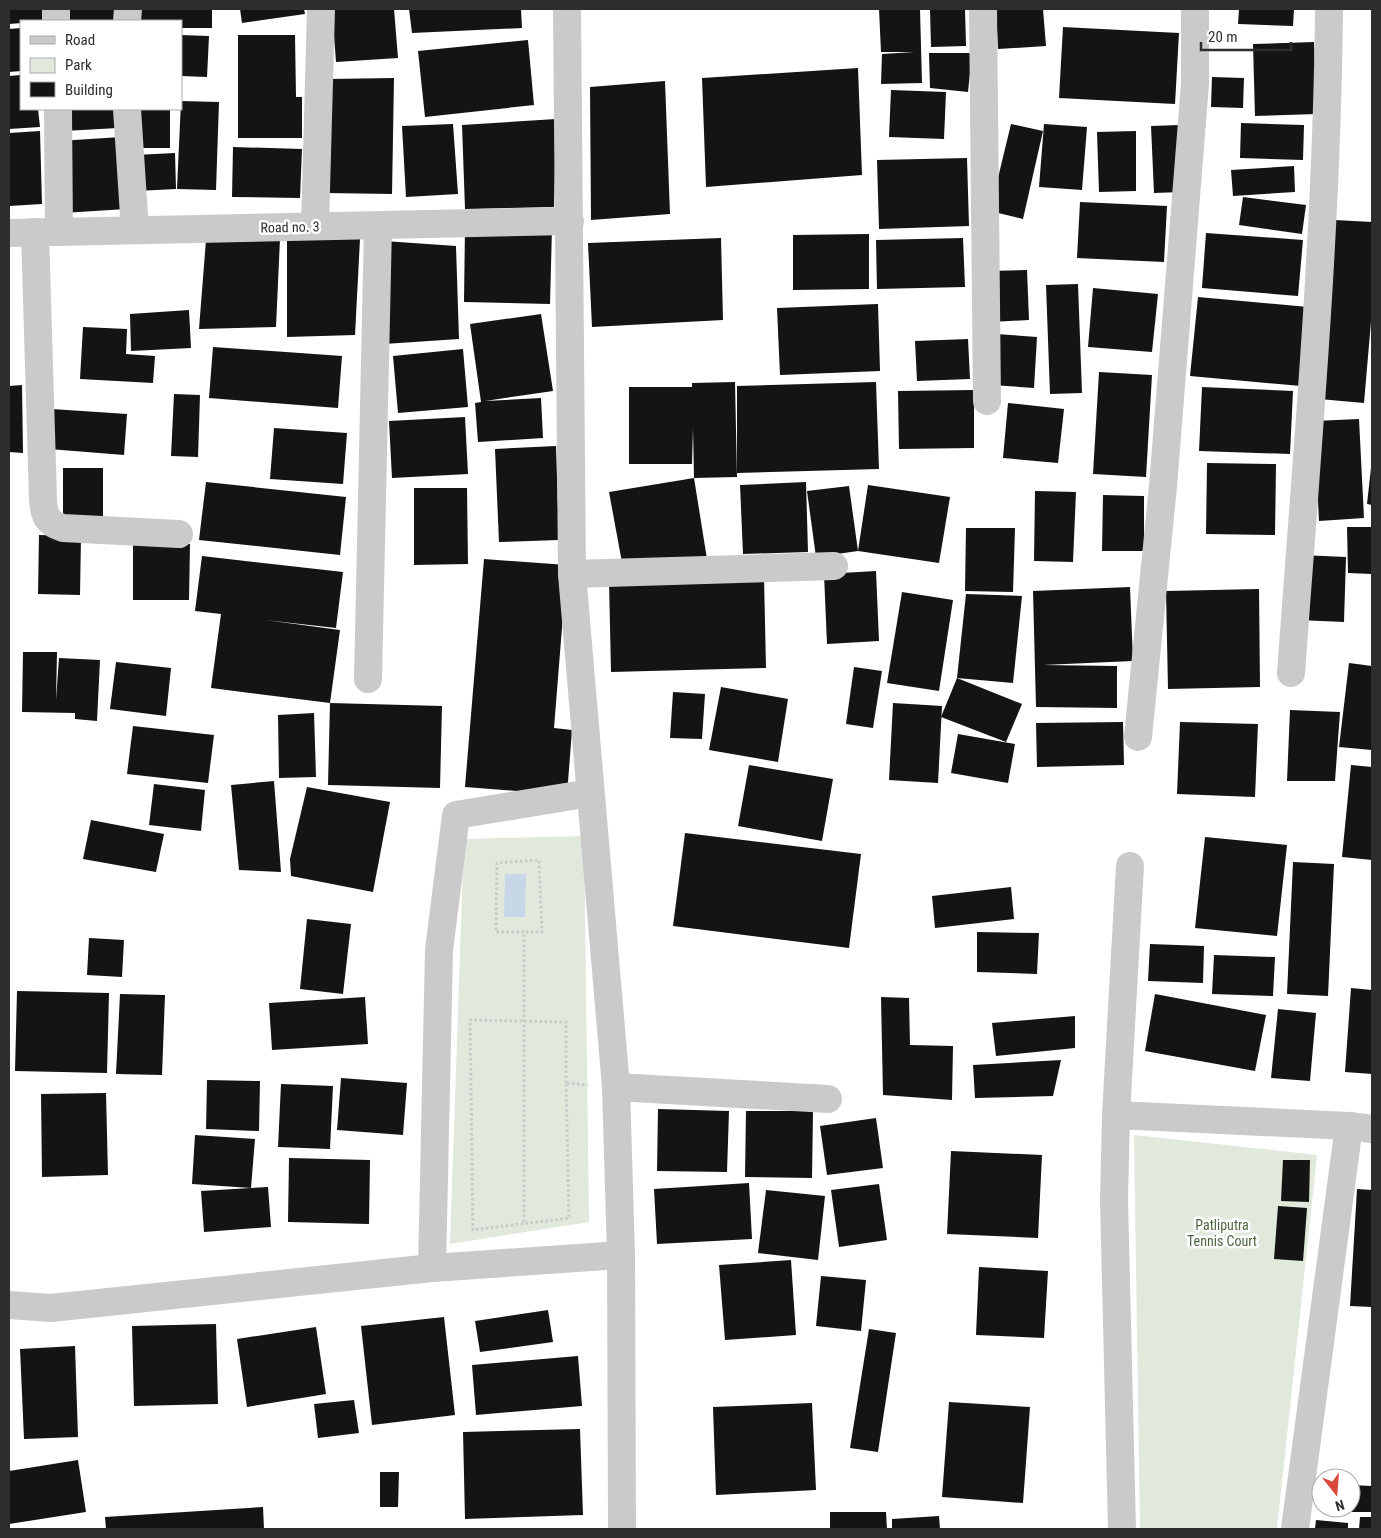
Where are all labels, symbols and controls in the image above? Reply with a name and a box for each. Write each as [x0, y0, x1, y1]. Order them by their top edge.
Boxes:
legend [20, 20, 182, 110]
scale bar [1201, 20, 1291, 52]
text: 20 m [1208, 28, 1238, 46]
text: Road [65, 31, 95, 49]
text: Park [65, 56, 92, 74]
text: Building [65, 81, 113, 99]
street label: Road no. 3 [260, 218, 320, 236]
park label: Patliputra Tennis Court [1187, 1217, 1257, 1249]
north arrow [1311, 1468, 1361, 1518]
text: N [1333, 1497, 1346, 1514]

